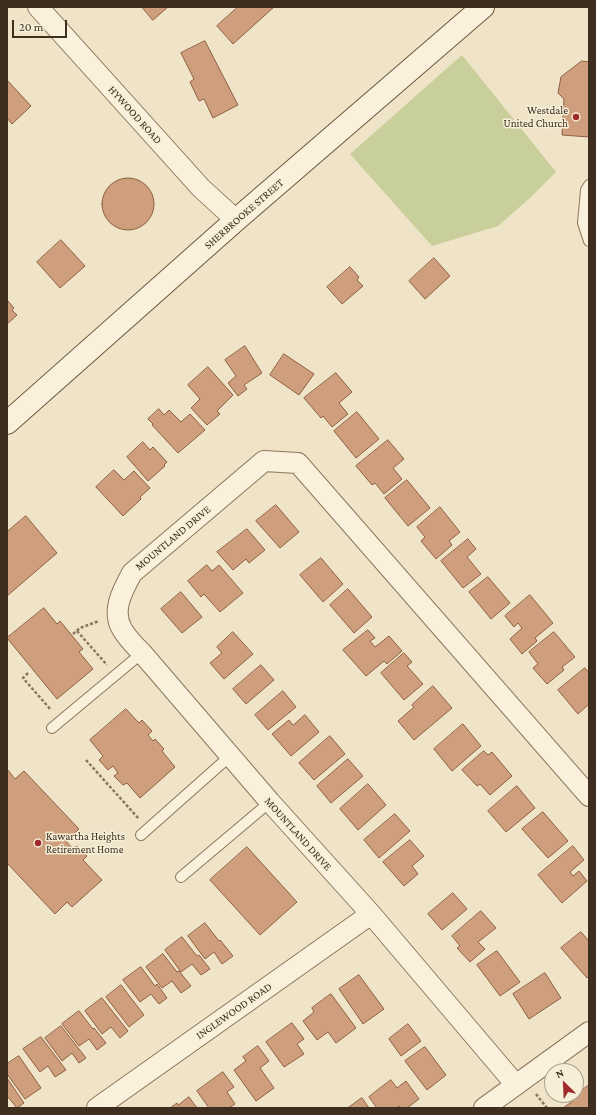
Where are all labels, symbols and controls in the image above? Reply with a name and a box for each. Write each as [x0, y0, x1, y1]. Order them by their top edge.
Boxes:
scale bar [14, 12, 69, 38]
text: 20 m [19, 20, 43, 34]
street label: HYWOOD ROAD [105, 83, 165, 147]
place label: Westdale United Church [504, 104, 568, 130]
marker: Westdale United Church [571, 112, 581, 122]
street label: SHERBROOKE STREET [202, 176, 286, 252]
street label: MOUNTLAND DRIVE [133, 503, 213, 573]
street label: MOUNTLAND DRIVE [262, 795, 334, 873]
place label: Kawartha Heights Retirement Home [46, 830, 125, 856]
marker: Kawartha Heights Retirement Home [33, 838, 43, 848]
street label: INGLEWOOD ROAD [193, 980, 275, 1042]
north arrow [544, 1063, 584, 1103]
text: N [554, 1066, 565, 1080]

